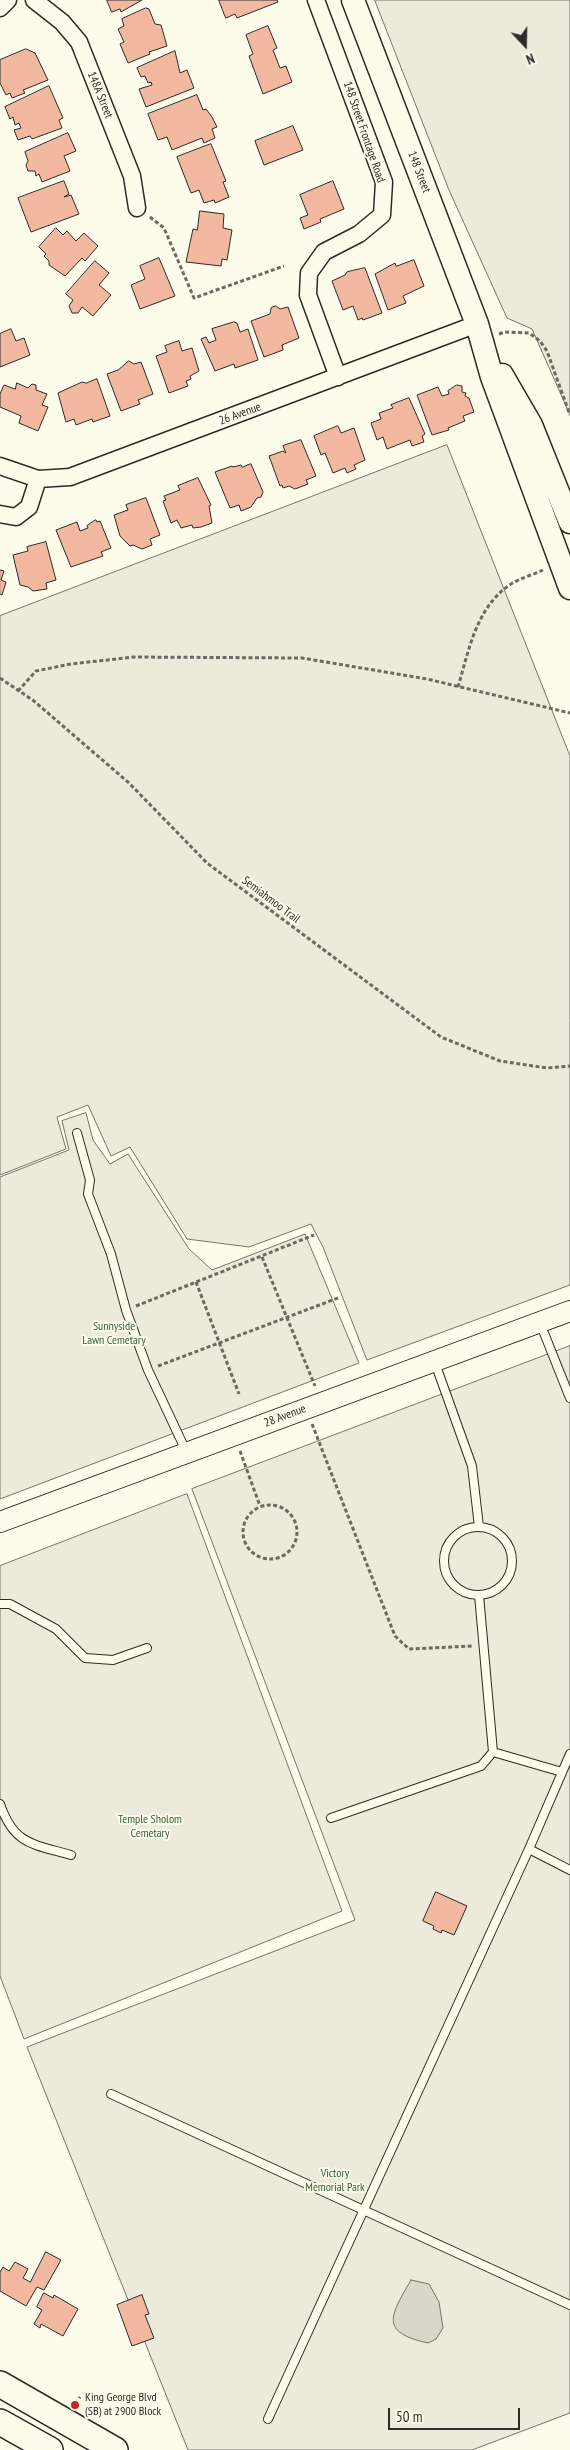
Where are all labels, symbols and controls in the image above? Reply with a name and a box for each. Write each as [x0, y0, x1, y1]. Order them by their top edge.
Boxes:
north arrow [500, 20, 550, 70]
text: N [524, 49, 537, 69]
street label: 148A Street [84, 69, 116, 121]
street label: 148 Street Frontage Road [340, 80, 388, 184]
street label: 148 Street [404, 149, 434, 195]
street label: 26 Avenue [217, 400, 263, 428]
street label: Semiahmoo Trail [239, 873, 303, 927]
park label: Sunnyside Lawn Cemetary [82, 1320, 146, 1348]
street label: 28 Avenue [262, 1401, 308, 1431]
park label: Temple Sholom Cemetary [118, 1813, 182, 1841]
park label: Victory Memorial Park [305, 2167, 365, 2195]
place label: King George Blvd (SB) at 2900 Block [85, 2391, 161, 2419]
scale bar [390, 2398, 522, 2430]
marker: King George Blvd (SB) at 2900 Block [69, 2399, 81, 2411]
text: 50 m [396, 2407, 422, 2426]

